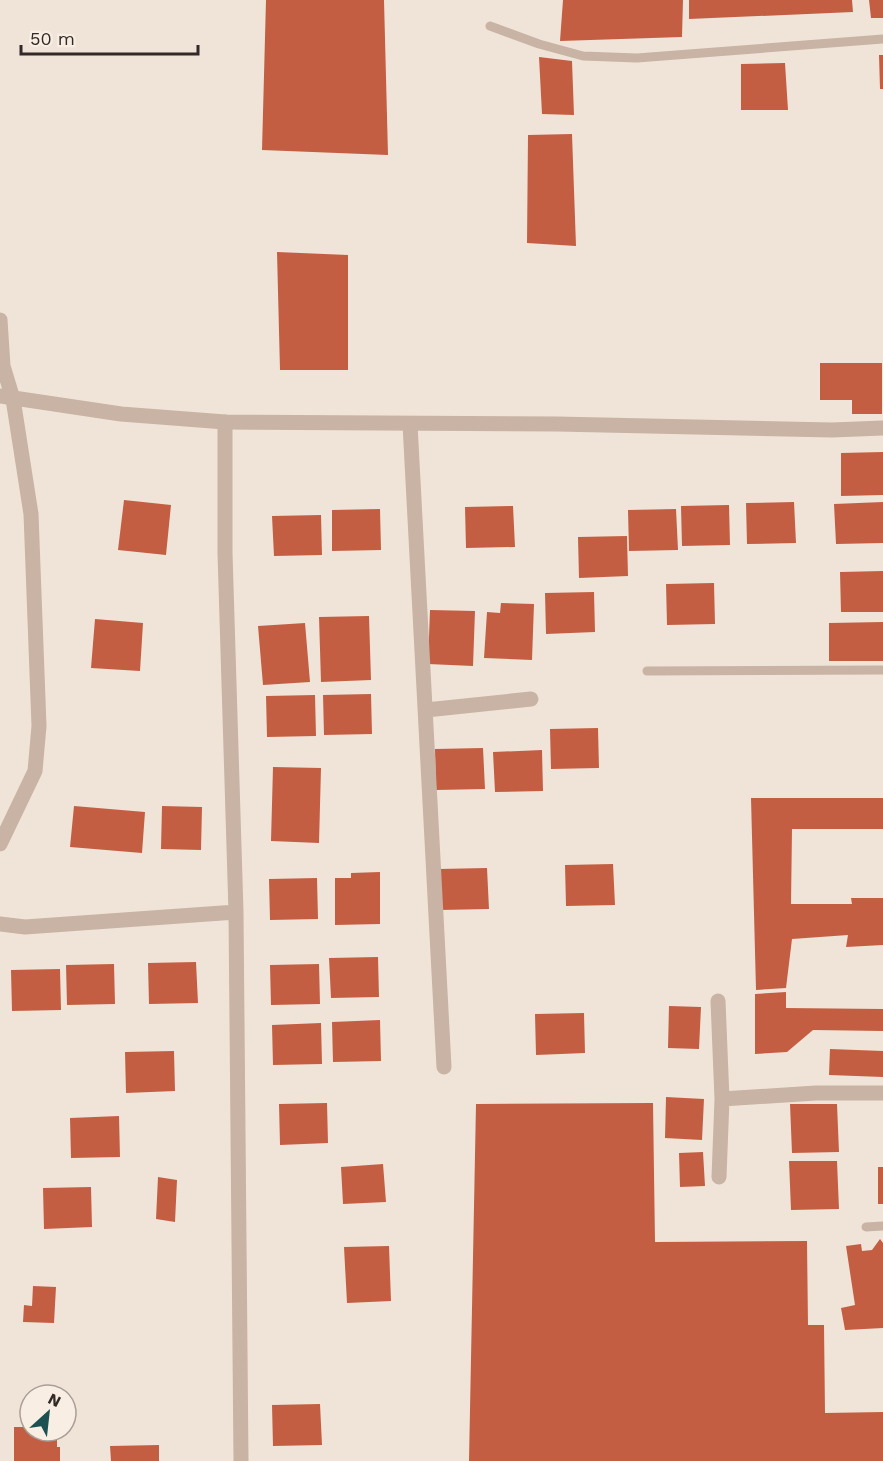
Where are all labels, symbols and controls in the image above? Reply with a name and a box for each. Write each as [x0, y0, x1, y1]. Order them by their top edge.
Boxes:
scale bar [21, 18, 198, 56]
text: 50 m [30, 28, 75, 49]
north arrow [18, 1383, 78, 1443]
text: N [45, 1389, 64, 1411]

